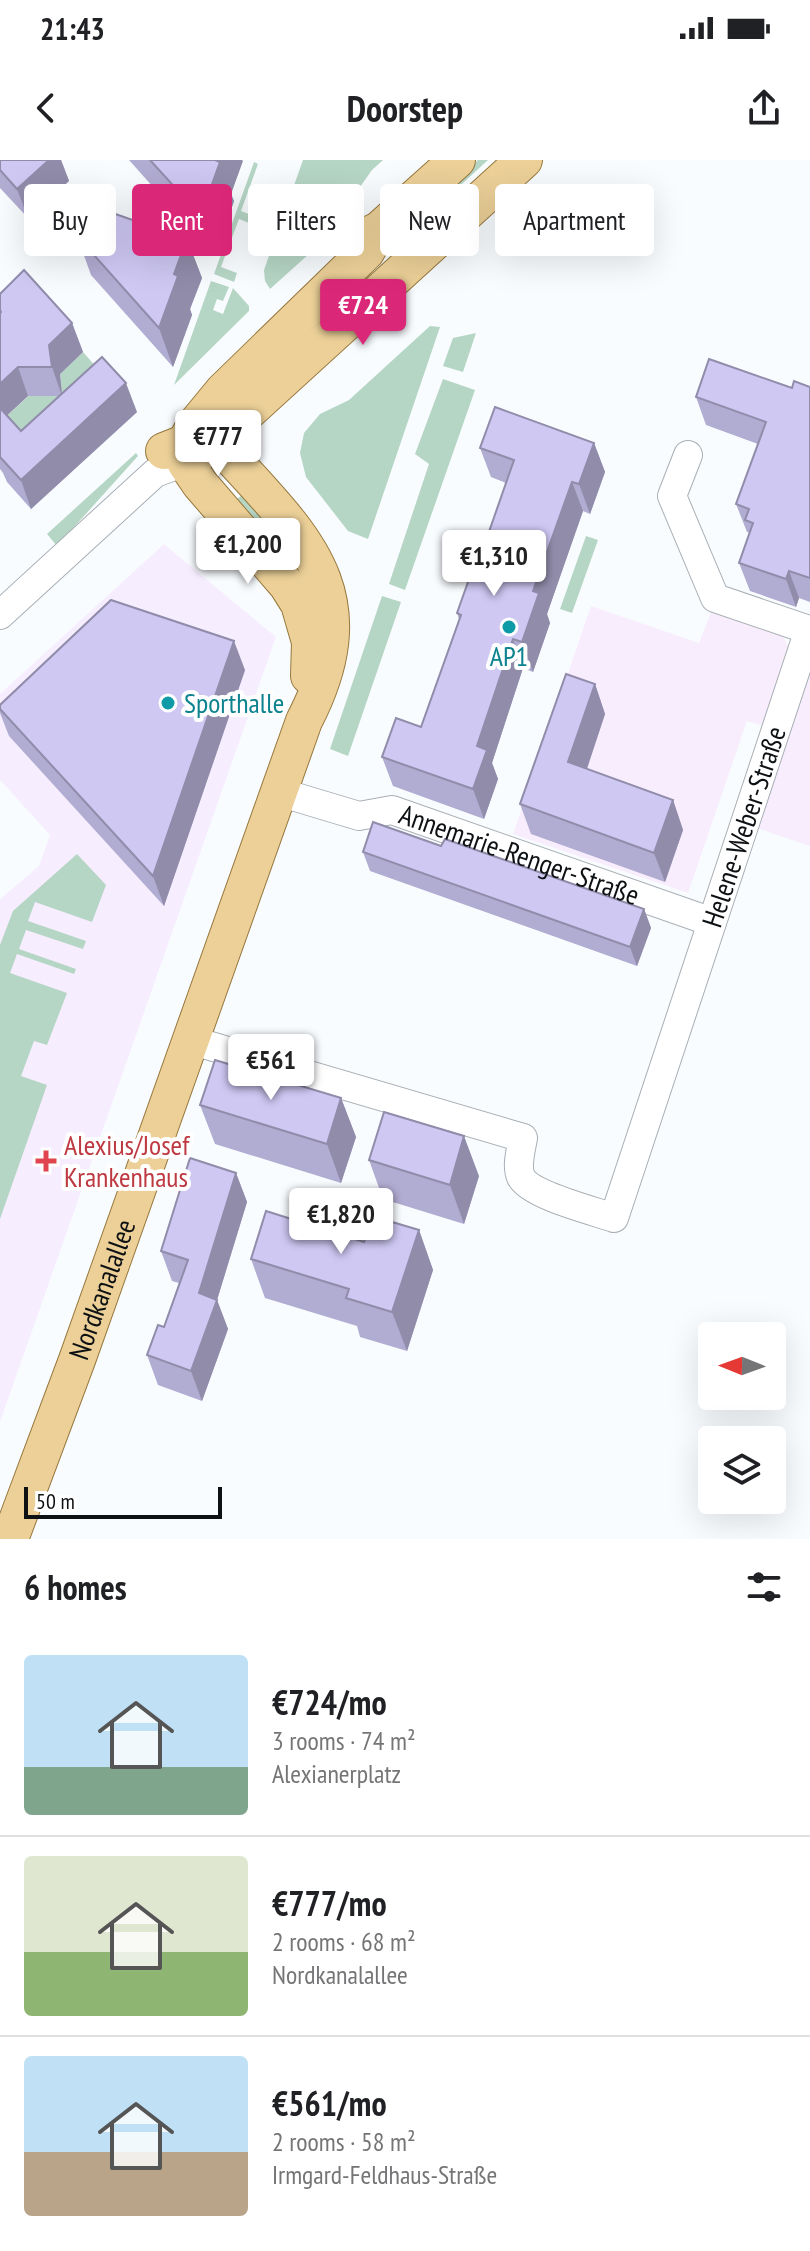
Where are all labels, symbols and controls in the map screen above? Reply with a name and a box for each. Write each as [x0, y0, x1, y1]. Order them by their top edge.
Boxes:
text: 21:43 [40, 9, 105, 48]
text: Doorstep [347, 85, 463, 132]
icon: back [24, 86, 68, 130]
icon: share [742, 86, 786, 130]
chip: Buy [24, 184, 116, 256]
chip: Rent [132, 184, 232, 256]
chip: Filters [248, 184, 364, 256]
chip: New [380, 184, 479, 256]
chip: Apartment [495, 184, 654, 256]
pin: €724 [316, 279, 410, 347]
text: €724 [338, 288, 388, 321]
pin: €777 [171, 410, 265, 478]
text: €777 [193, 419, 243, 452]
pin: €1,200 [183, 518, 313, 586]
text: €1,200 [214, 527, 282, 560]
pin: €1,310 [429, 530, 559, 598]
text: €1,310 [460, 539, 528, 572]
marker: AP1 [500, 618, 518, 636]
place label: AP1 [490, 637, 528, 674]
place label: Sporthalle [184, 684, 284, 721]
marker: Sporthalle [159, 694, 177, 712]
street label: Helene-Weber-Straße [693, 721, 794, 932]
street label: Annemarie-Renger-Straße [395, 795, 645, 913]
pin: €561 [224, 1034, 318, 1102]
text: €561 [246, 1043, 296, 1076]
place label: Alexius/Josef Krankenhaus [64, 1126, 191, 1195]
marker: Alexius/Josef Krankenhaus [35, 1150, 57, 1172]
pin: €1,820 [276, 1188, 406, 1256]
text: €1,820 [307, 1197, 375, 1230]
street label: Nordkanalallee [60, 1214, 144, 1364]
north arrow [698, 1322, 786, 1410]
map controls [698, 1322, 786, 1514]
button: layers [698, 1426, 786, 1514]
scale bar [24, 1483, 222, 1519]
text: 50 m [36, 1487, 75, 1515]
text: 6 homes [24, 1565, 127, 1609]
icon: filters [742, 1565, 786, 1609]
text: €724/mo [272, 1680, 387, 1724]
icon: home [88, 1687, 184, 1783]
text: 3 rooms · 74 m² [272, 1724, 416, 1757]
text: Alexianerplatz [272, 1757, 401, 1790]
text: €777/mo [272, 1881, 387, 1925]
icon: home [88, 1888, 184, 1984]
text: 2 rooms · 68 m² [272, 1925, 416, 1958]
text: Nordkanalallee [272, 1958, 408, 1991]
text: €561/mo [272, 2081, 387, 2125]
icon: home [88, 2088, 184, 2184]
text: 2 rooms · 58 m² [272, 2125, 416, 2158]
text: Irmgard-Feldhaus-Straße [272, 2158, 497, 2191]

